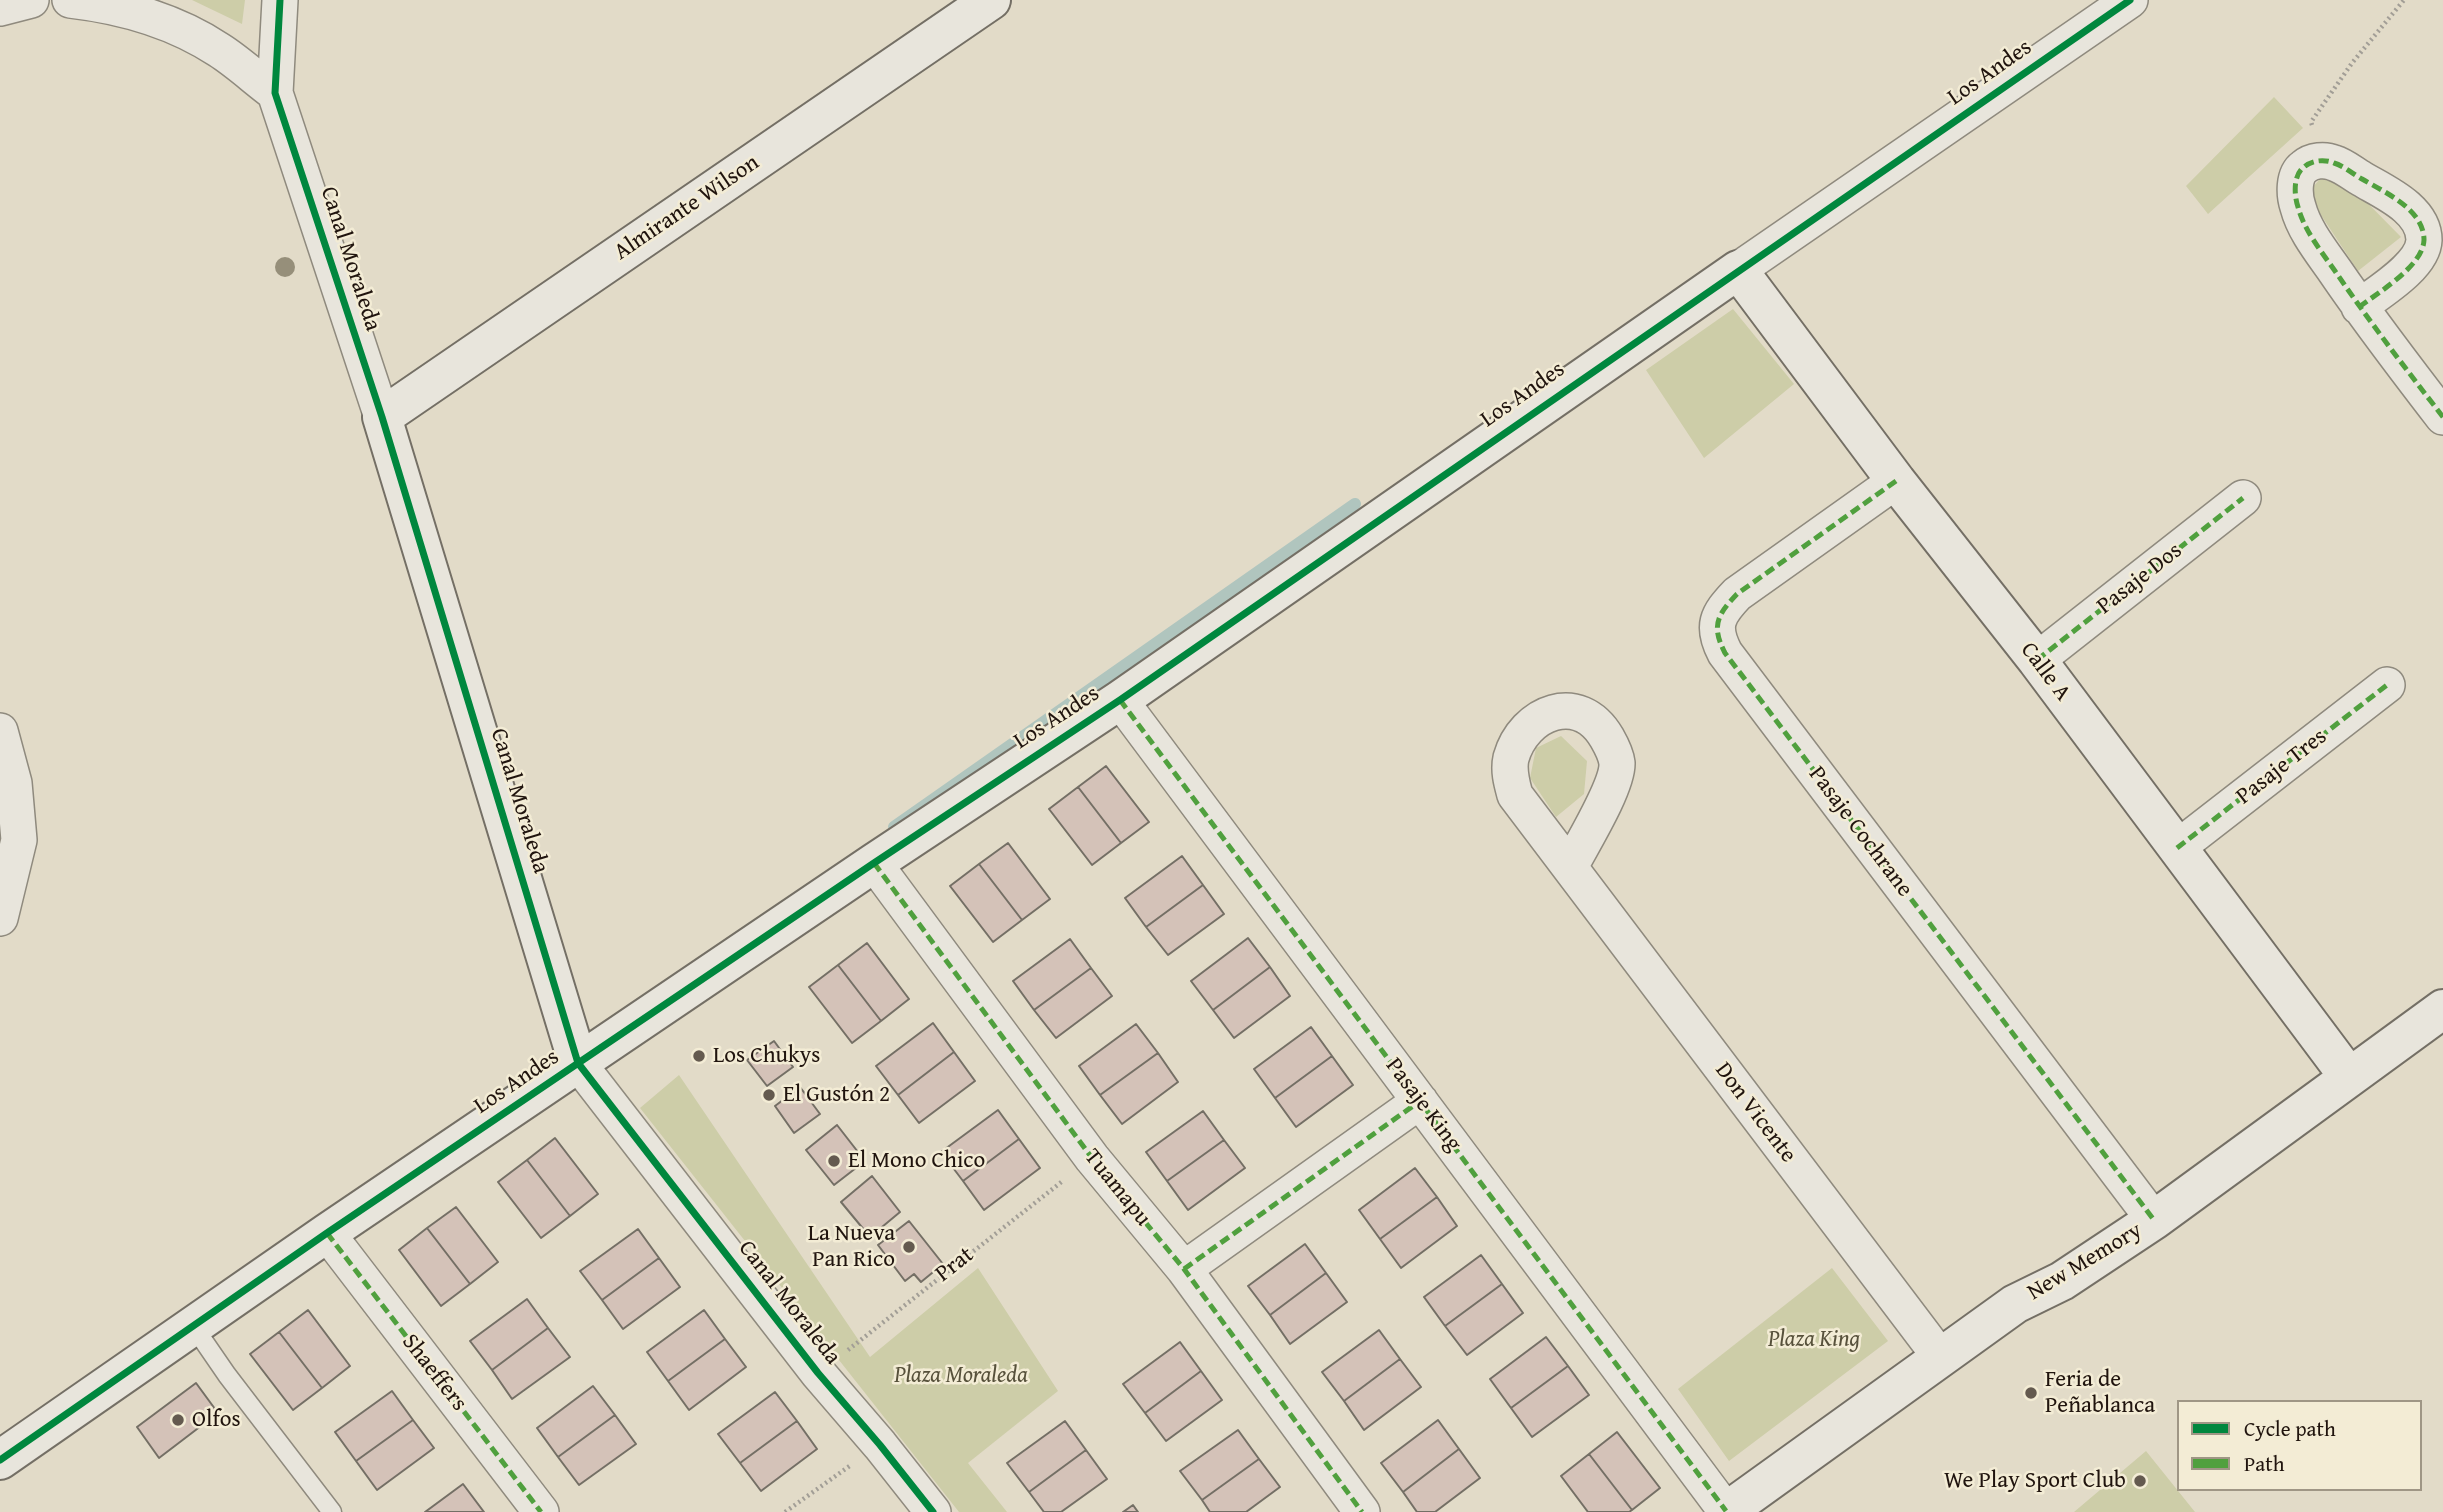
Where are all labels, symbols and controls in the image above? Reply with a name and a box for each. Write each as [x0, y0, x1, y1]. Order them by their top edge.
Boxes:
street label: Los Andes [1943, 34, 2037, 112]
street label: Almirante Wilson [609, 149, 765, 267]
street label: Canal Moraleda [314, 184, 386, 334]
street label: Los Andes [1476, 356, 1570, 434]
street label: Pasaje Dos [2092, 537, 2188, 621]
street label: Calle A [2014, 637, 2076, 707]
street label: Los Andes [1009, 680, 1105, 756]
street label: Pasaje Tres [2231, 723, 2333, 811]
street label: Canal Moraleda [484, 725, 554, 877]
street label: Pasaje Cochrane [1802, 761, 1918, 903]
place label: Los Chukys [713, 1042, 820, 1070]
street label: Los Andes [469, 1044, 565, 1120]
marker: Los Chukys [691, 1048, 707, 1064]
street label: Pasaje King [1379, 1053, 1467, 1157]
street label: Don Vicente [1708, 1058, 1802, 1168]
place label: El Gustón 2 [783, 1081, 890, 1109]
marker: El Gustón 2 [761, 1087, 777, 1103]
street label: Tuamapu [1078, 1144, 1156, 1232]
place label: El Mono Chico [848, 1147, 985, 1175]
marker: El Mono Chico [826, 1153, 842, 1169]
street label: New Memory [2023, 1217, 2147, 1307]
place label: La Nueva Pan Rico [808, 1220, 895, 1274]
street label: Canal Moraleda [732, 1235, 846, 1371]
marker: La Nueva Pan Rico [901, 1239, 917, 1255]
street label: Prat [931, 1242, 979, 1288]
park label: Plaza King [1768, 1326, 1860, 1354]
street label: Shaeffers [395, 1329, 473, 1417]
park label: Plaza Moraleda [894, 1362, 1028, 1390]
place label: Feria de Peñablanca [2045, 1366, 2155, 1420]
marker: Feria de Peñablanca [2023, 1385, 2039, 1401]
legend [2177, 1400, 2422, 1491]
place label: Olfos [192, 1406, 241, 1434]
marker: Olfos [170, 1412, 186, 1428]
text: Cycle path [2244, 1413, 2336, 1444]
text: Path [2244, 1448, 2284, 1479]
place label: We Play Sport Club [1944, 1467, 2126, 1495]
marker: We Play Sport Club [2132, 1473, 2148, 1489]

